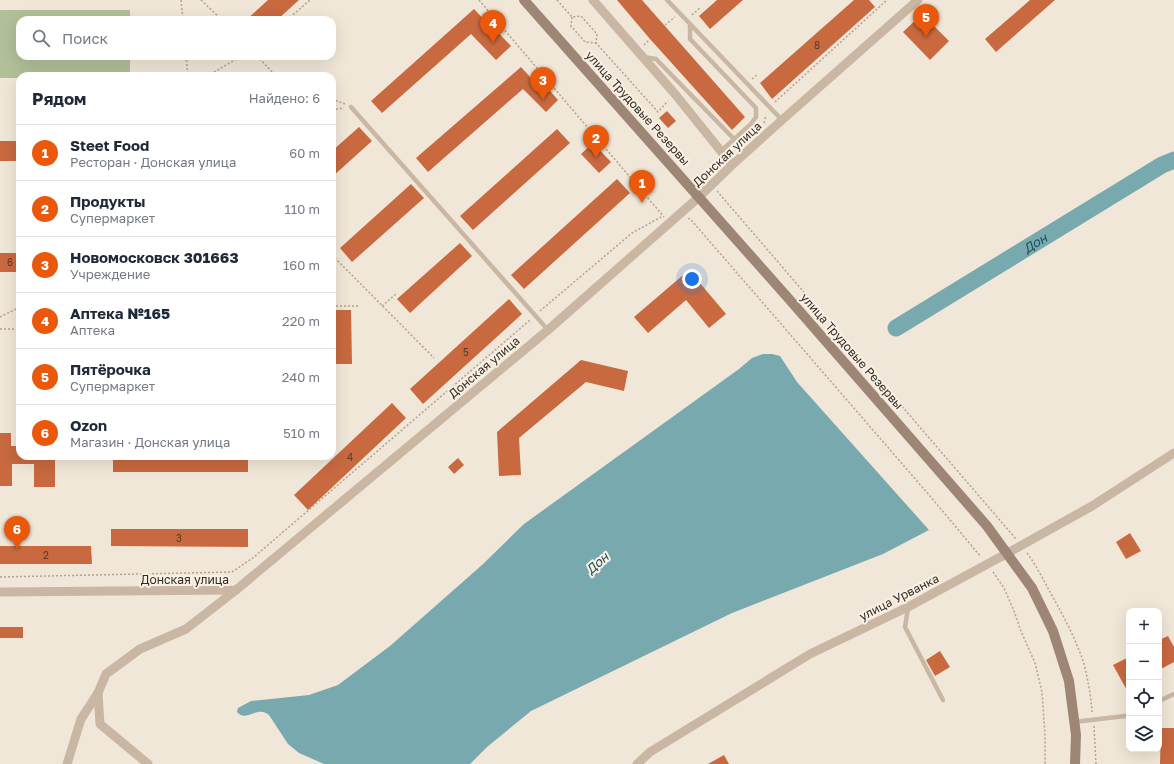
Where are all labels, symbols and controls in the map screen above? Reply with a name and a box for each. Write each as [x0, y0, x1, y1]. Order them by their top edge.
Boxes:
pin: 5 [913, 4, 939, 37]
pin: 4 [480, 10, 506, 43]
search box [16, 16, 336, 60]
icon: search [30, 27, 52, 49]
text: Поиск [62, 29, 108, 47]
house number: 8 [814, 39, 820, 51]
street label: улица Трудовые Резервы [583, 48, 693, 168]
pin: 3 [530, 67, 556, 100]
text: Рядом [32, 88, 86, 109]
text: Найдено: 6 [249, 90, 320, 106]
street label: Донская улица [690, 118, 764, 190]
pin: 2 [583, 125, 609, 158]
text: Steet Food [70, 136, 149, 154]
text: 1 [42, 145, 48, 161]
text: 60 m [289, 145, 320, 161]
text: Ресторан · Донская улица [70, 154, 236, 170]
pin: 1 [629, 170, 655, 203]
text: Продукты [70, 192, 145, 210]
text: 2 [41, 201, 49, 217]
text: 110 m [285, 201, 320, 217]
text: Супермаркет [70, 210, 155, 226]
water label: Дон [1019, 229, 1051, 257]
text: Новомосковск 301663 [70, 248, 239, 266]
house number: 6 [7, 256, 13, 268]
text: 3 [41, 257, 49, 273]
text: 160 m [283, 257, 320, 273]
text: Учреждение [70, 266, 150, 282]
your location [682, 269, 702, 289]
street label: улица Трудовые Резервы [798, 290, 906, 412]
text: Аптека №165 [70, 304, 170, 322]
text: 4 [41, 313, 49, 329]
text: 220 m [282, 313, 320, 329]
text: Аптека [70, 322, 115, 338]
street label: Донская улица [445, 333, 523, 401]
house number: 5 [463, 346, 469, 358]
text: Пятёрочка [70, 360, 151, 378]
text: 5 [41, 369, 49, 385]
text: 240 m [282, 369, 320, 385]
text: Супермаркет [70, 378, 155, 394]
text: Ozon [70, 416, 107, 434]
text: 6 [41, 425, 49, 441]
text: 510 m [283, 425, 320, 441]
text: Магазин · Донская улица [70, 434, 230, 450]
house number: 4 [347, 451, 353, 463]
pin: 6 [4, 516, 30, 549]
house number: 3 [176, 532, 182, 544]
water label: Дон [582, 548, 612, 578]
house number: 2 [43, 549, 49, 561]
street label: улица Урванка [857, 570, 941, 624]
street label: Донская улица [141, 572, 229, 587]
map controls [1126, 608, 1162, 752]
button: + [1126, 608, 1162, 644]
button: − [1126, 644, 1162, 680]
button: locate [1126, 680, 1162, 716]
button: layers [1126, 716, 1162, 752]

